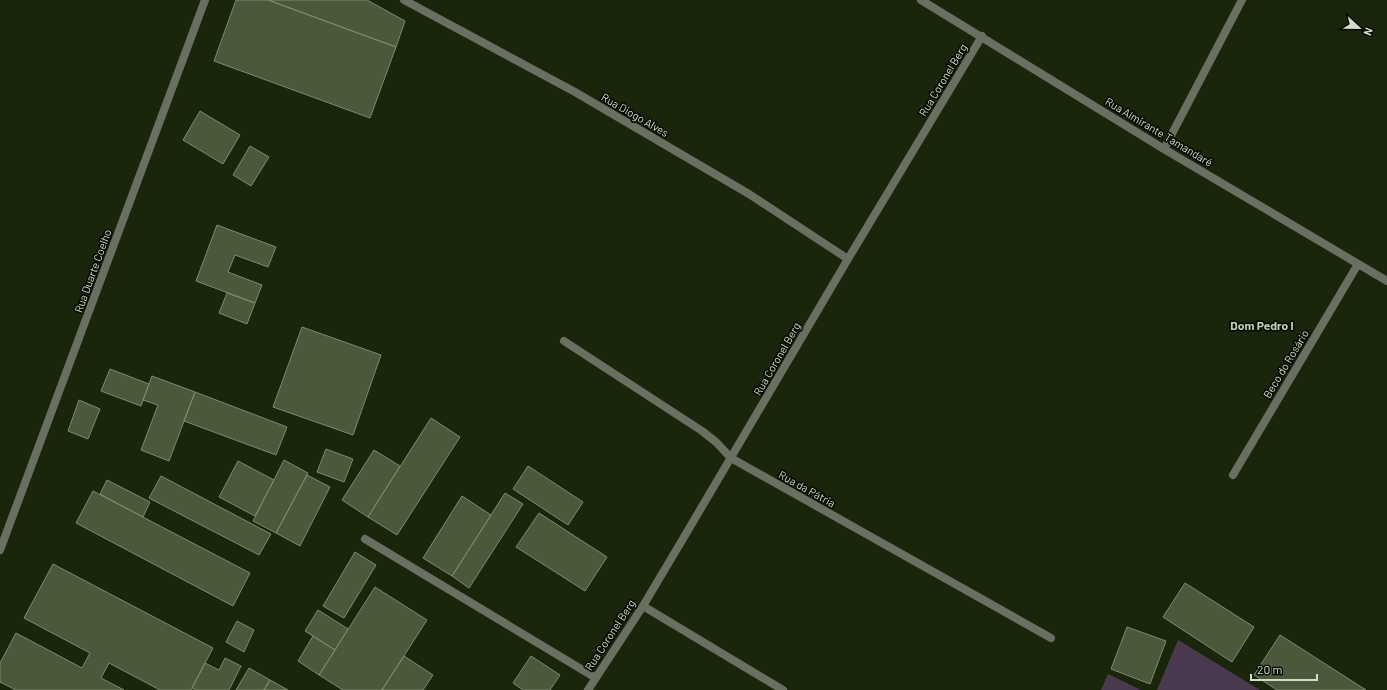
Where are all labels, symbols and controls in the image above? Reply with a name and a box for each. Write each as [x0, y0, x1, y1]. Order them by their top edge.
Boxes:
north arrow [1339, 8, 1379, 48]
text: N [1361, 26, 1376, 38]
street label: Rua Coronel Berg [916, 41, 969, 118]
street label: Rua Diogo Alves [599, 90, 671, 139]
street label: Rua Almirante Tamandaré [1103, 94, 1215, 169]
street label: Rua Duarte Coelho [71, 227, 114, 314]
district label: Dom Pedro I [1230, 318, 1294, 332]
street label: Rua Coronel Berg [750, 320, 803, 398]
street label: Beco do Rosário [1260, 327, 1311, 400]
street label: Rua da Pátria [777, 468, 838, 509]
street label: Rua Coronel Berg [582, 597, 637, 673]
scale bar [1251, 656, 1317, 682]
text: 20 m [1257, 662, 1283, 676]

